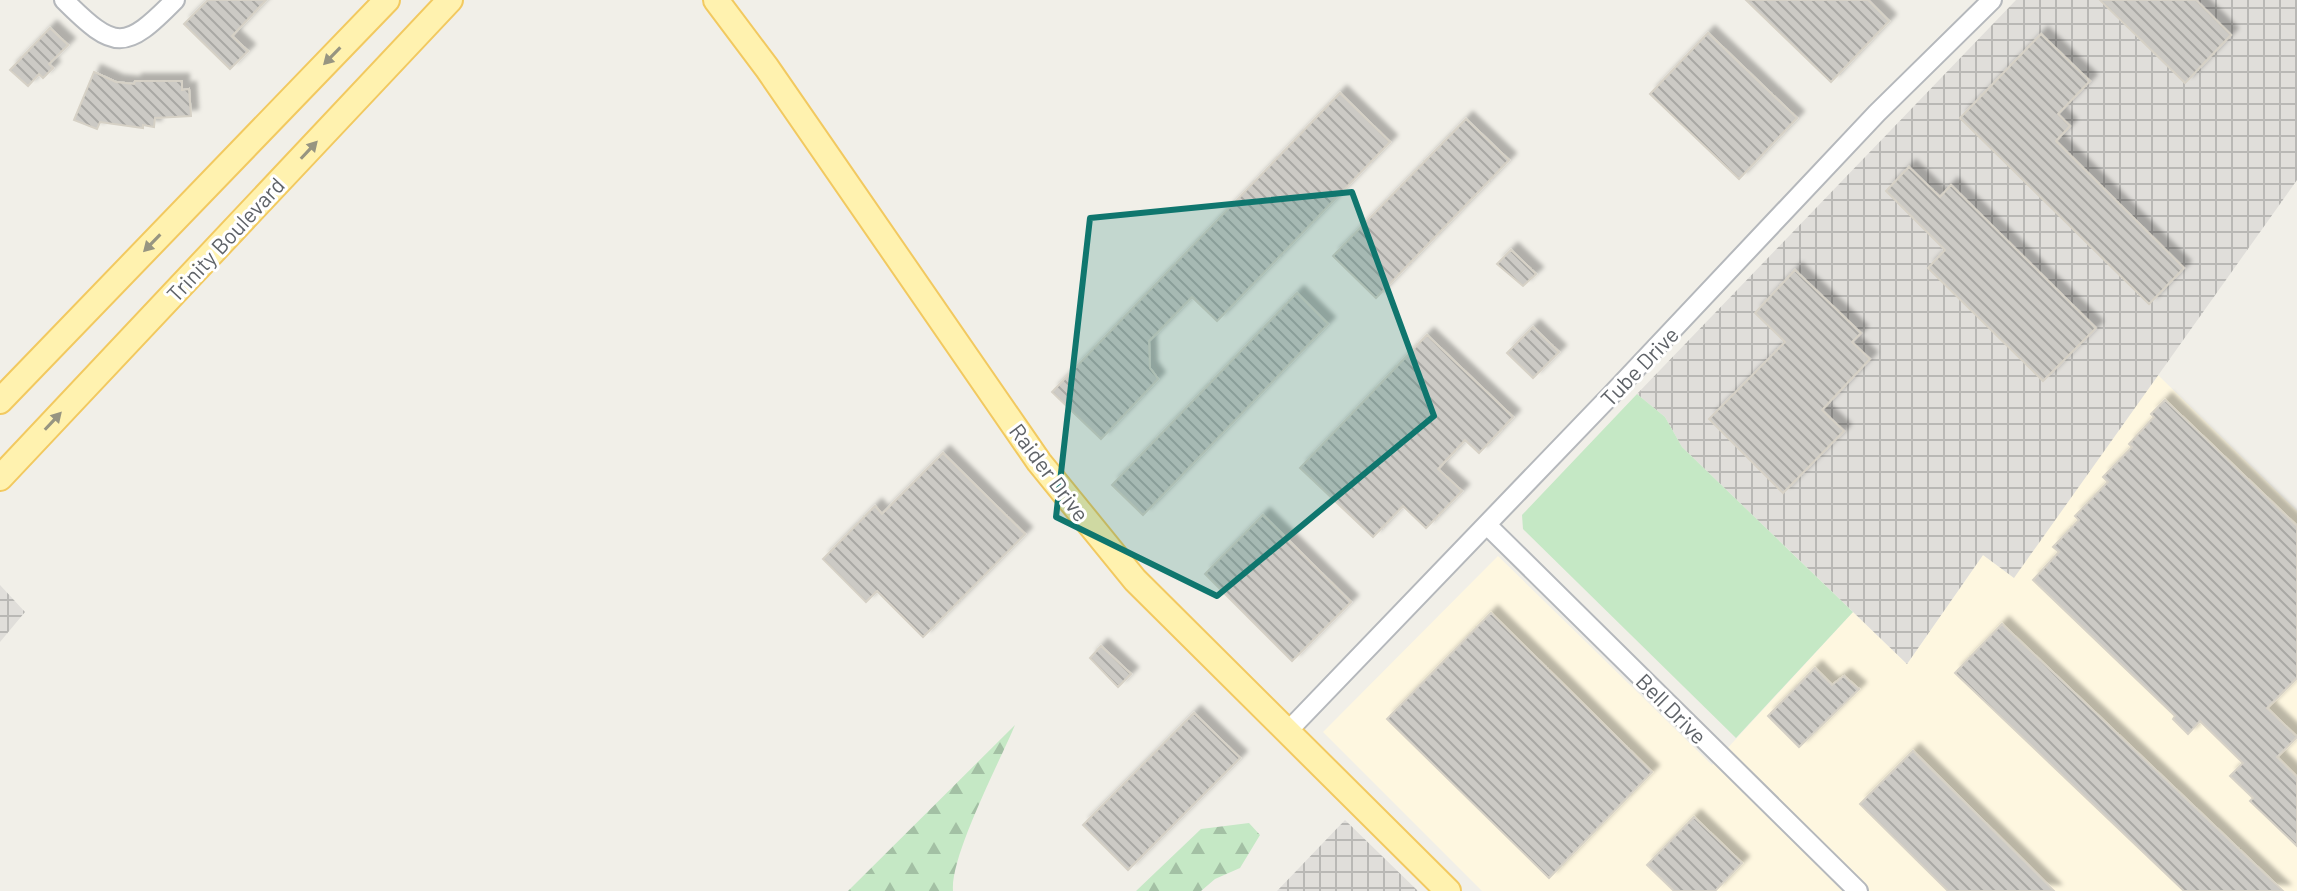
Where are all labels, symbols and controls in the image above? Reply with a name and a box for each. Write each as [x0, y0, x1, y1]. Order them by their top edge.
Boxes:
one-way arrow [324, 46, 342, 65]
one-way arrow [299, 141, 317, 160]
street label: Trinity Boulevard [161, 171, 289, 307]
one-way arrow [143, 233, 162, 252]
street label: Tube Drive [1595, 321, 1683, 411]
one-way arrow [44, 412, 62, 431]
street label: Raider Drive [1005, 418, 1095, 526]
street label: Bell Drive [1631, 667, 1713, 749]

